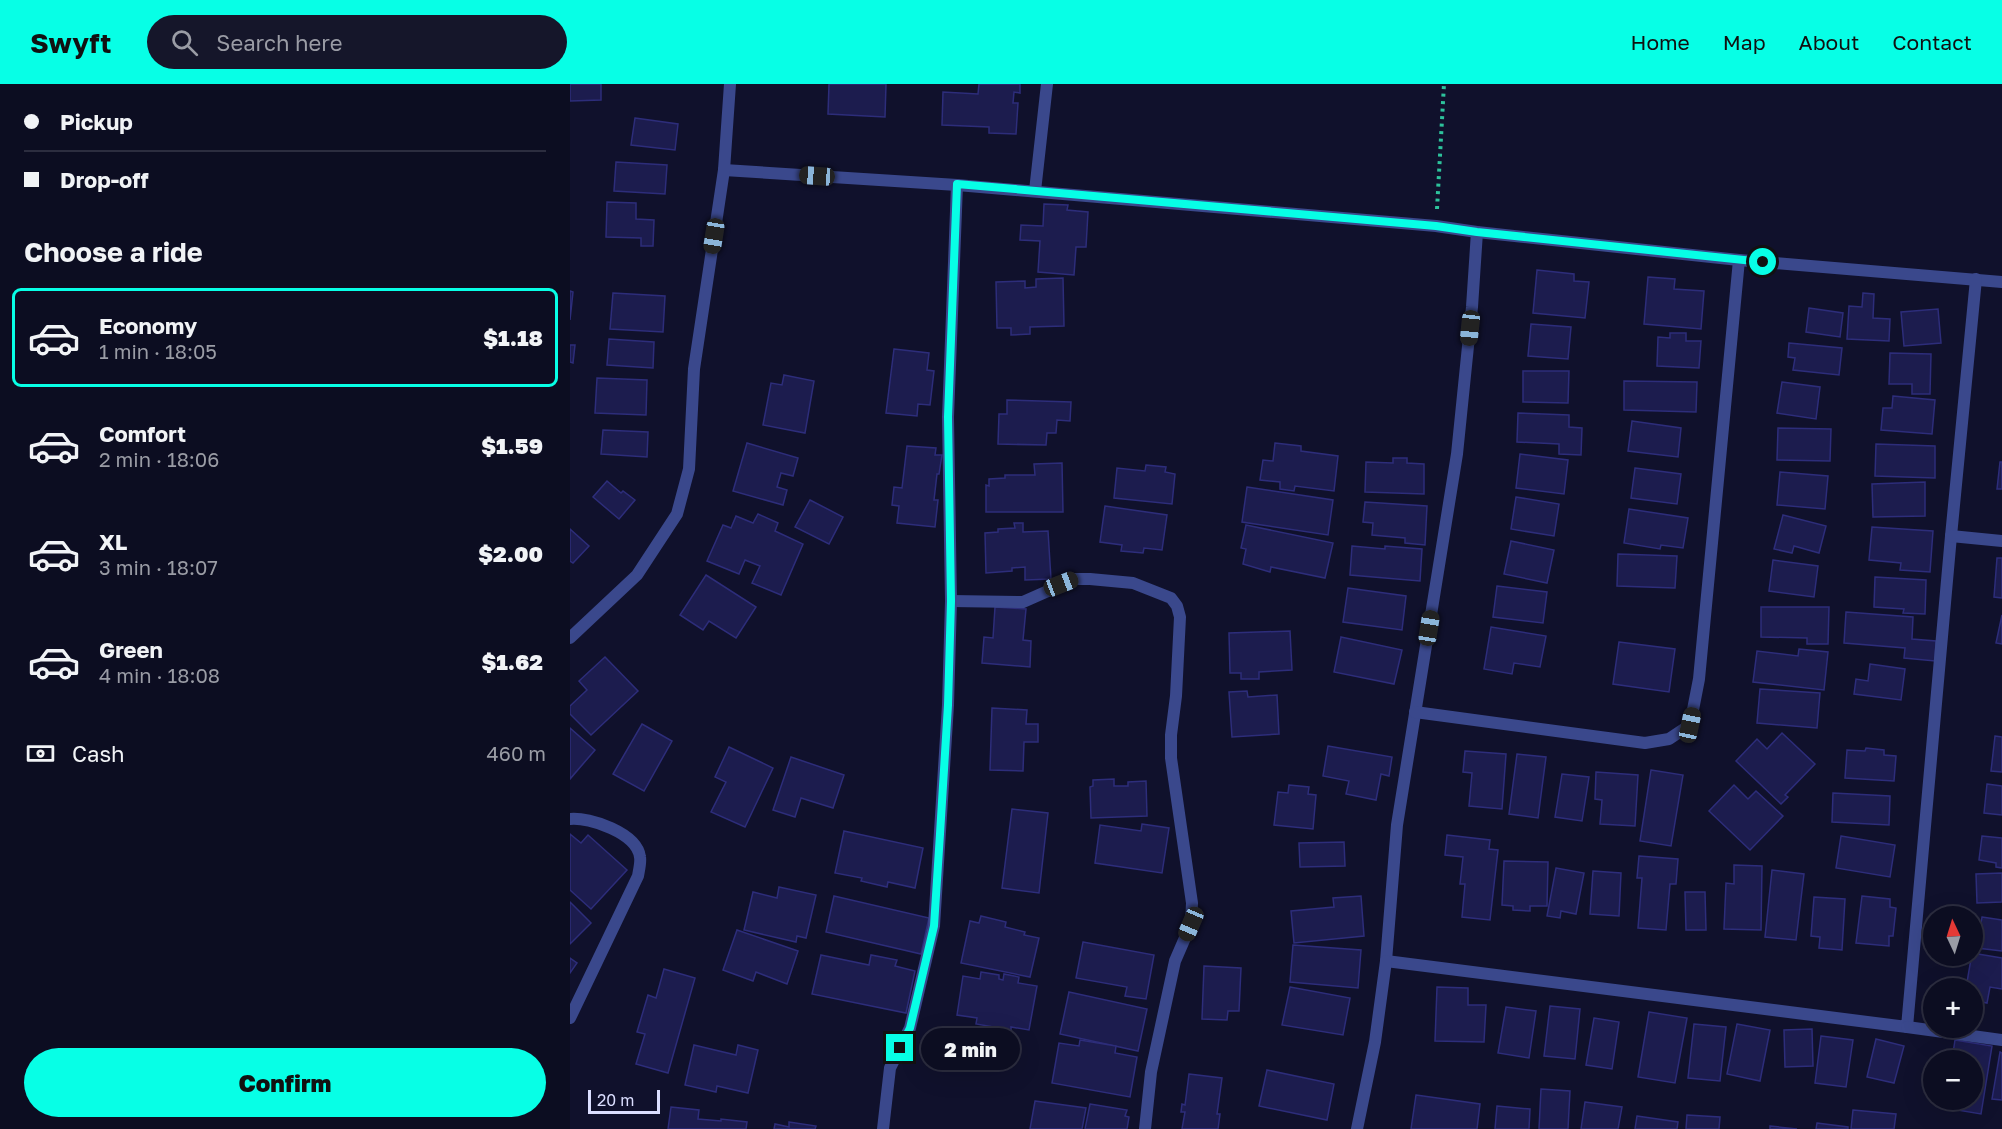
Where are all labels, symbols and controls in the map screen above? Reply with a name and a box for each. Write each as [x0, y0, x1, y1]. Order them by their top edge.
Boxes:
search box [147, 15, 567, 69]
text: Swyft [30, 26, 111, 59]
icon: search [168, 26, 201, 59]
text: Search here [216, 29, 342, 56]
text: Home [1630, 29, 1690, 55]
text: Map [1723, 29, 1766, 55]
text: About [1799, 29, 1859, 55]
text: Contact [1892, 29, 1972, 55]
text: Pickup [60, 108, 133, 135]
text: Drop-off [60, 166, 149, 193]
car [798, 166, 836, 186]
car [702, 217, 726, 255]
text: Choose a ride [24, 236, 203, 268]
route start [1749, 248, 1776, 275]
car [1459, 309, 1481, 347]
icon: car [27, 311, 81, 365]
text: Economy [99, 312, 197, 339]
text: $1.18 [483, 324, 543, 351]
text: 1 min · 18:05 [99, 339, 217, 363]
icon: car [27, 419, 81, 473]
text: Comfort [99, 420, 186, 447]
text: $1.59 [481, 432, 543, 459]
text: 2 min · 18:06 [99, 447, 219, 471]
icon: car [27, 527, 81, 581]
text: XL [99, 528, 127, 555]
text: $2.00 [478, 540, 543, 567]
text: 3 min · 18:07 [99, 555, 218, 579]
car [1041, 569, 1081, 599]
car [1417, 609, 1441, 647]
icon: car [27, 635, 81, 689]
text: Green [99, 636, 163, 663]
text: $1.62 [481, 648, 543, 675]
text: 4 min · 18:08 [99, 663, 220, 687]
car [1677, 706, 1703, 744]
icon: cash [24, 737, 57, 770]
text: Cash [72, 740, 125, 767]
text: 460 m [487, 741, 546, 765]
car [1176, 904, 1206, 944]
north arrow [1923, 906, 1983, 966]
map controls [1923, 906, 1983, 1110]
button: + [1923, 978, 1983, 1038]
callout: 2 min [921, 1027, 1020, 1069]
route end [886, 1034, 913, 1061]
text: 2 min [944, 1037, 997, 1061]
button: Confirm [24, 1048, 546, 1117]
button: − [1923, 1050, 1983, 1110]
scale bar [588, 1087, 660, 1114]
text: 20 m [597, 1090, 634, 1110]

